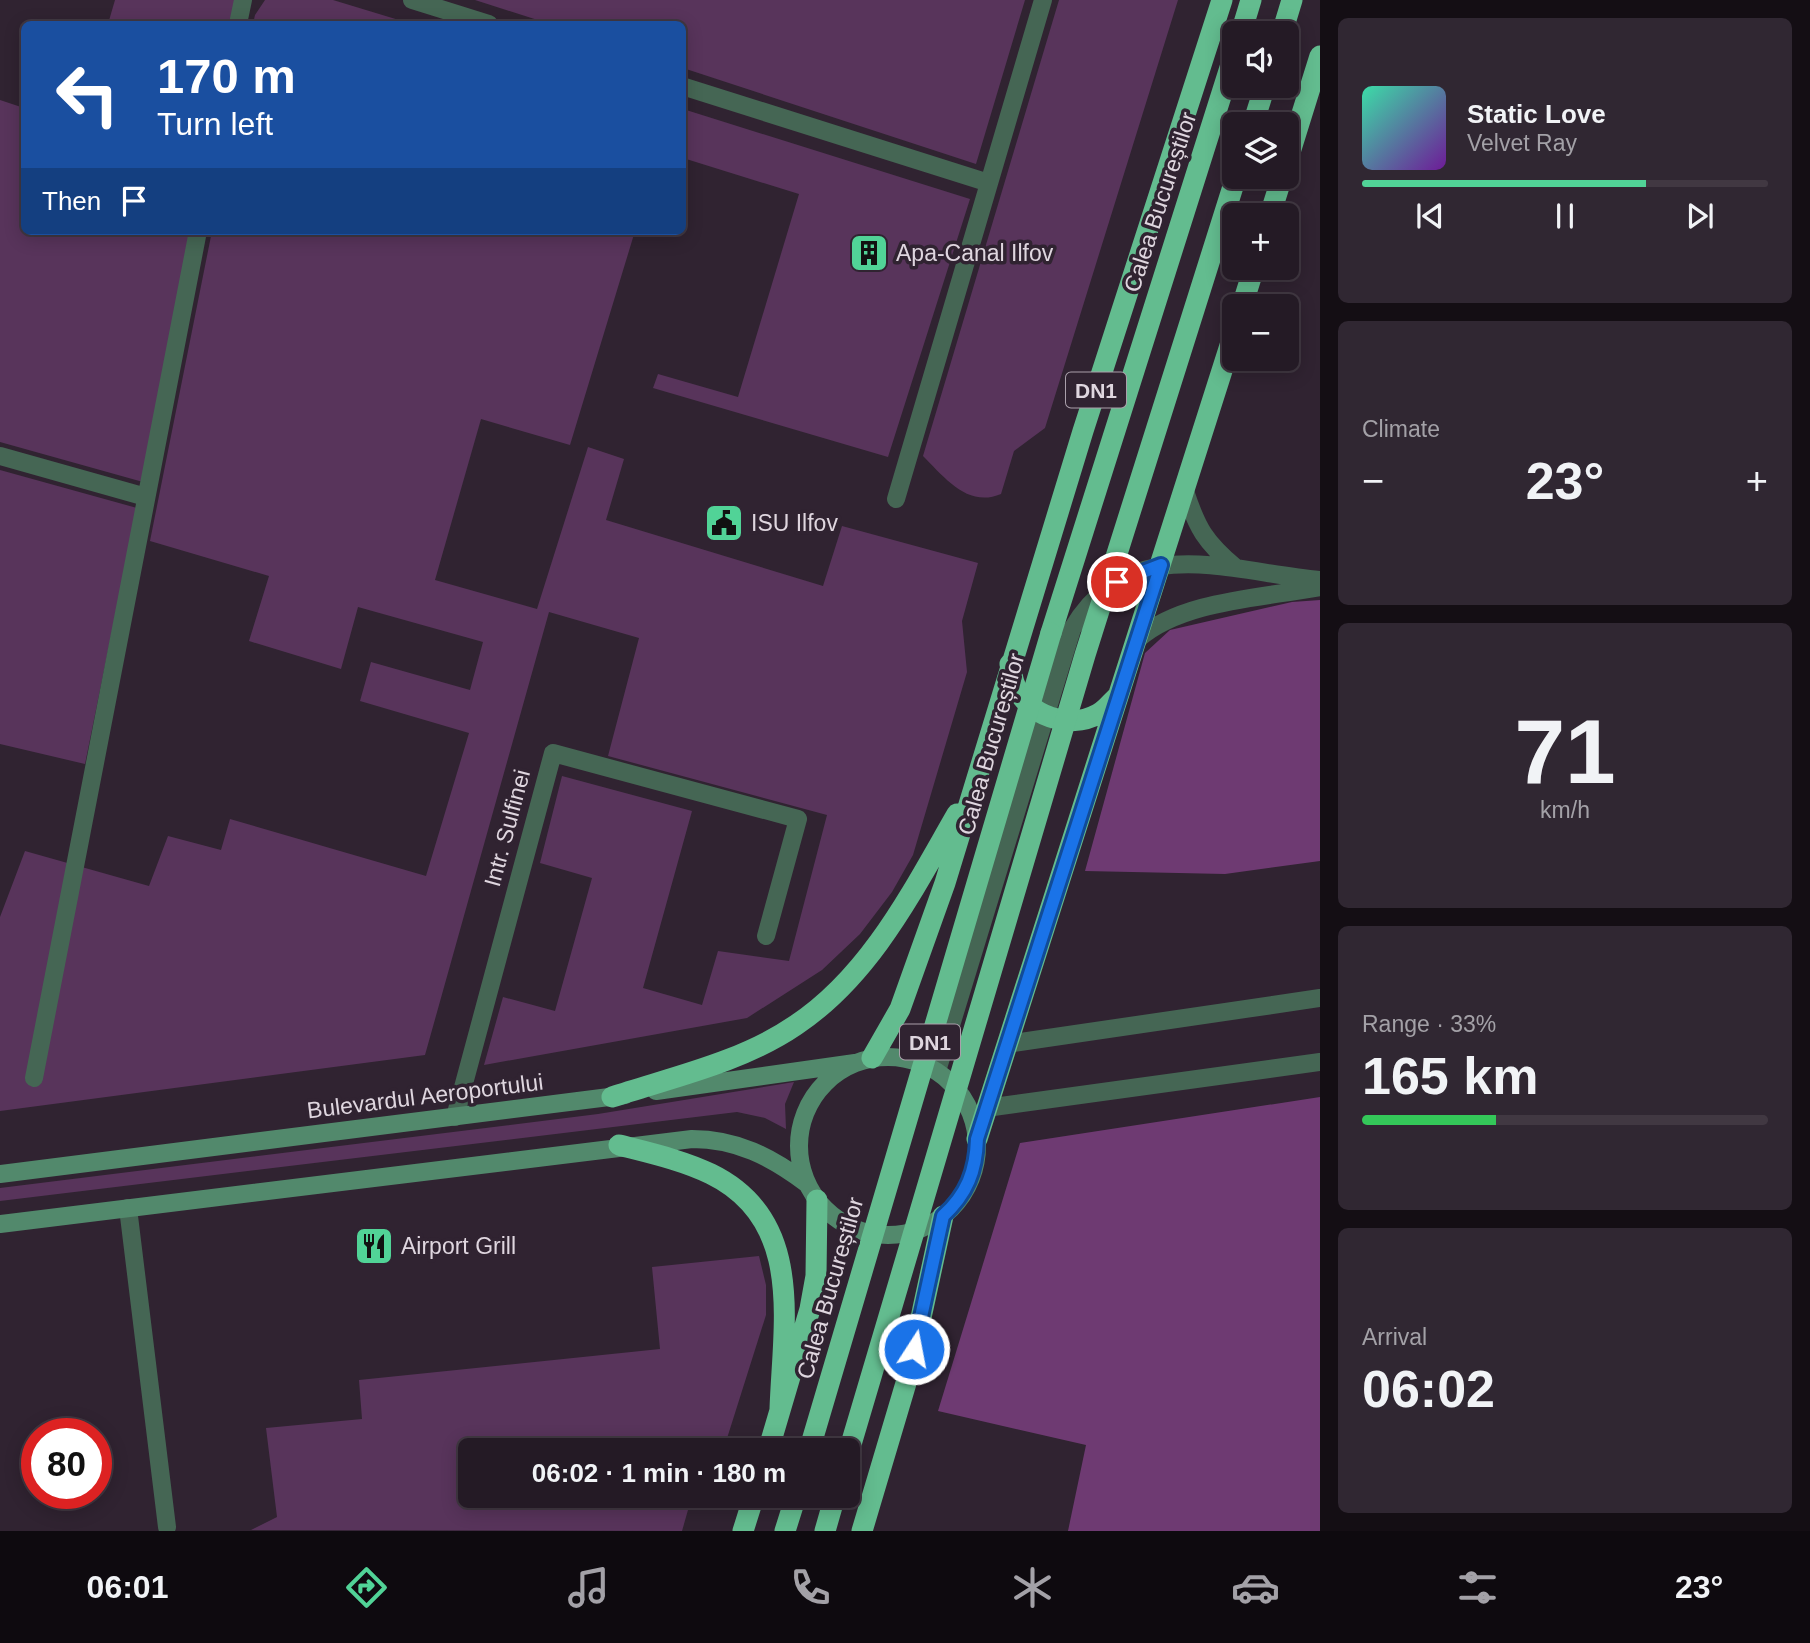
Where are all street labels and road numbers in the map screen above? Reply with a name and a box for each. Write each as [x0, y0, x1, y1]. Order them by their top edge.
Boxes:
street label: Calea Bucureștilor [1119, 108, 1202, 295]
road number: DN1 [1066, 372, 1126, 408]
street label: Calea Bucureștilor [953, 650, 1029, 838]
street label: Intr. Sulfinei [479, 767, 535, 889]
road number: DN1 [900, 1024, 960, 1060]
street label: Bulevardul Aeroportului [305, 1069, 545, 1123]
street label: Calea Bucureștilor [792, 1194, 868, 1382]

